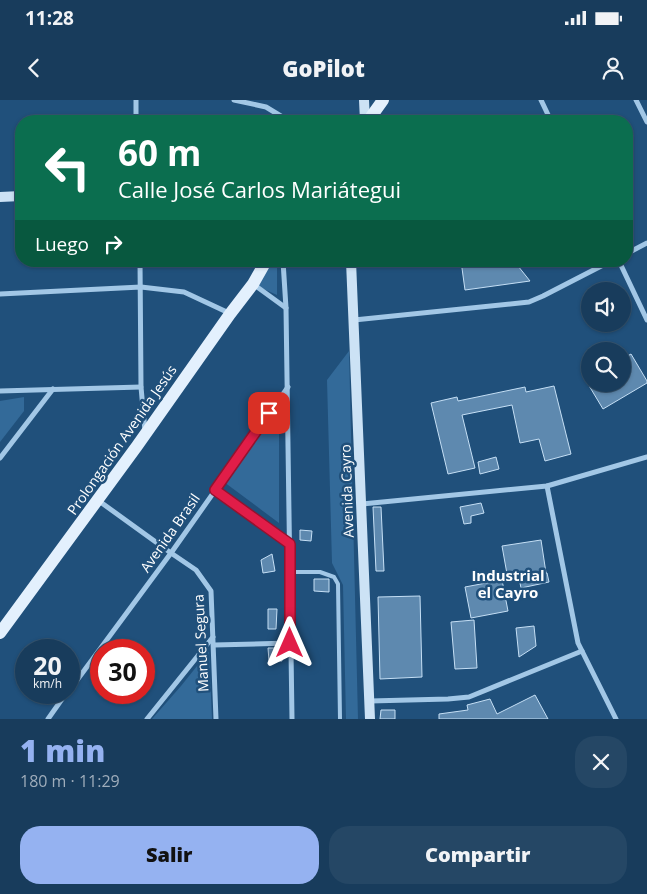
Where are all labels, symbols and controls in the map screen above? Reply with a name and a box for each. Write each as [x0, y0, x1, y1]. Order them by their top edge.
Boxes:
text: 11:28 [25, 5, 74, 31]
text: GoPilot [282, 53, 365, 83]
icon: back [20, 54, 48, 82]
icon: person [599, 54, 627, 82]
text: 60 m [118, 129, 201, 176]
icon: left [35, 135, 100, 200]
text: Calle José Carlos Mariátegui [118, 174, 401, 204]
icon: right [99, 230, 127, 258]
text: Luego [35, 231, 89, 257]
map controls [581, 282, 631, 392]
button: sound [581, 282, 631, 332]
button: search [581, 342, 631, 392]
street label: Prolongación Avenida Jesús [63, 361, 181, 518]
pin [248, 392, 290, 434]
icon: arrive [255, 399, 283, 427]
street label: Avenida Cayro [335, 444, 358, 538]
street label: Avenida Brasil [135, 490, 204, 576]
district label: Industrial el Cayro [471, 565, 545, 602]
street label: Manuel Segura [188, 594, 213, 692]
position arrow [263, 616, 315, 668]
speed limit sign: 30 [90, 639, 155, 704]
text: 20 [33, 648, 62, 682]
text: km/h [33, 675, 62, 692]
text: 1 min [20, 730, 105, 771]
button: close [575, 736, 627, 788]
text: 180 m · 11:29 [20, 770, 120, 792]
button: Salir [20, 826, 319, 884]
button: Compartir [329, 826, 627, 884]

